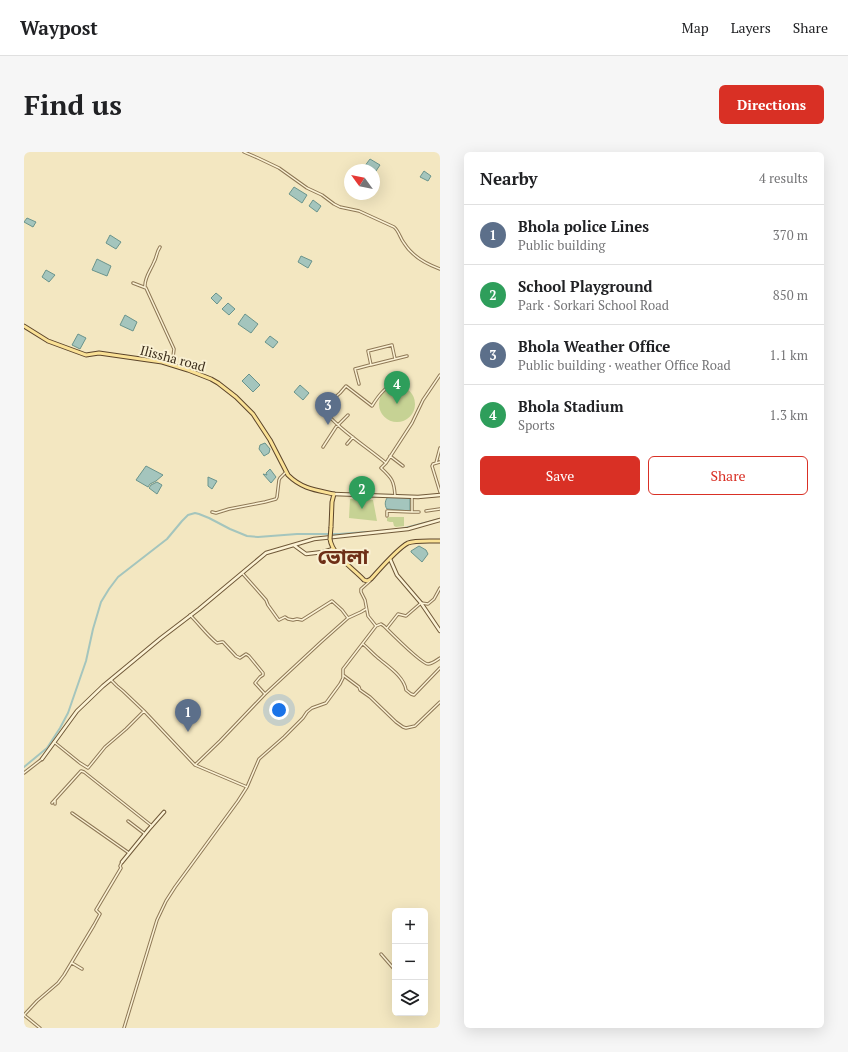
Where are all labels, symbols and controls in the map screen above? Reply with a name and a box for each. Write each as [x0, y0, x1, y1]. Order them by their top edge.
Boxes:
text: Waypost [20, 15, 98, 40]
text: Map [682, 18, 709, 37]
text: Layers [731, 18, 771, 37]
text: Share [793, 18, 828, 37]
button: Directions [719, 85, 824, 124]
text: Find us [24, 86, 122, 123]
north arrow [344, 164, 380, 200]
text: Nearby [480, 167, 538, 190]
text: 4 results [759, 169, 808, 187]
text: Bhola police Lines [518, 216, 649, 236]
text: 1 [489, 226, 497, 244]
text: 370 m [773, 226, 808, 244]
text: Public building [518, 236, 605, 254]
text: School Playground [518, 276, 653, 296]
text: 2 [489, 286, 497, 304]
text: 850 m [773, 286, 808, 304]
text: Park · Sorkari School Road [518, 296, 669, 314]
text: Bhola Weather Office [518, 336, 670, 356]
street label: Ilissha road [138, 341, 208, 375]
text: 3 [489, 346, 497, 364]
text: 1.1 km [769, 346, 808, 364]
text: Public building · weather Office Road [518, 356, 731, 374]
pin: 4 [384, 371, 410, 404]
pin: 3 [315, 392, 341, 425]
text: Bhola Stadium [518, 396, 624, 416]
text: 4 [489, 406, 497, 424]
text: 1.3 km [769, 406, 808, 424]
text: Sports [518, 416, 555, 434]
button: Save [480, 456, 640, 495]
button: Share [648, 456, 808, 495]
pin: 2 [349, 476, 375, 509]
district label: ভোলা [317, 542, 370, 570]
pin: 1 [175, 699, 201, 732]
your location [269, 700, 289, 720]
map controls [392, 908, 428, 1016]
button: + [392, 908, 428, 944]
button: − [392, 944, 428, 980]
button: layers [392, 980, 428, 1016]

